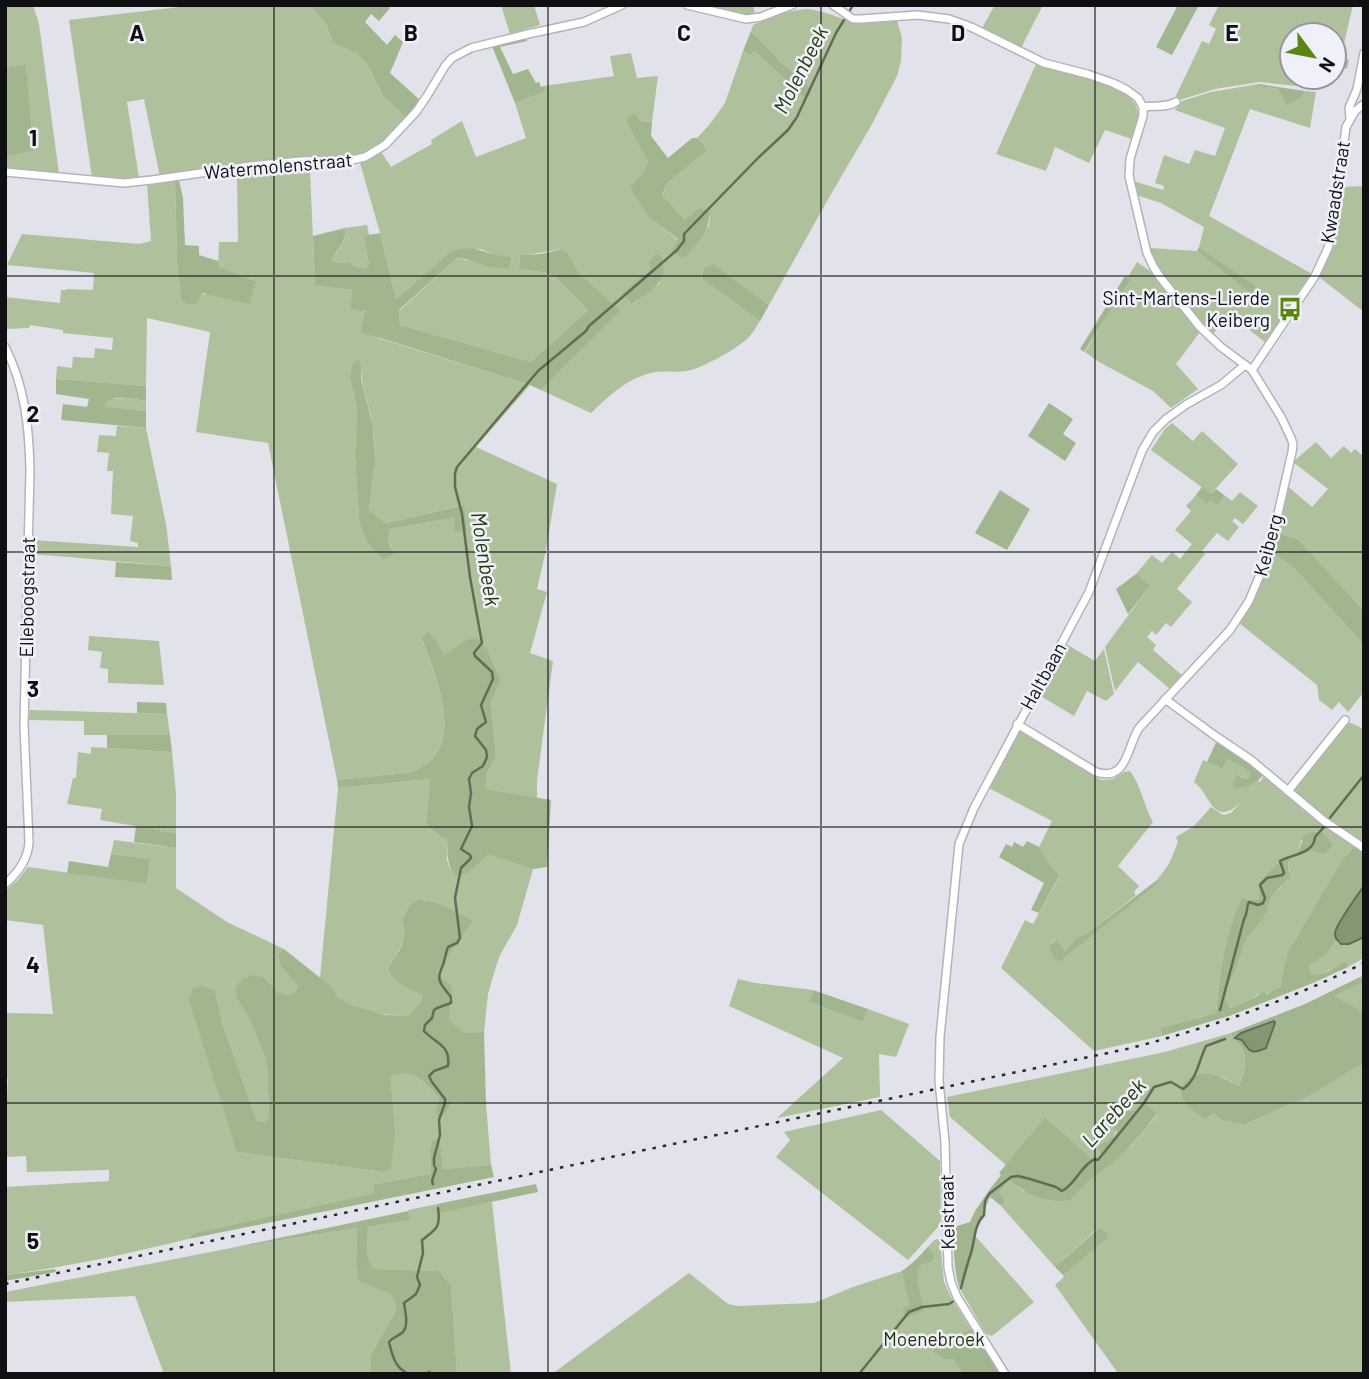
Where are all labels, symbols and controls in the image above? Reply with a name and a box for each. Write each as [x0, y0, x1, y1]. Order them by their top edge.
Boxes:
text: A [129, 18, 145, 46]
text: B [404, 18, 418, 46]
text: C [677, 18, 691, 46]
text: D [951, 18, 965, 46]
text: E [1225, 18, 1239, 46]
water label: Molenbeek [767, 21, 833, 117]
north arrow [1278, 21, 1348, 91]
text: N [1315, 54, 1341, 77]
text: 1 [29, 123, 37, 151]
street label: Kwaadstraat [1315, 139, 1354, 245]
street label: Watermolenstraat [203, 148, 353, 183]
place label: Sint-Martens-Lierde Keiberg [1103, 286, 1270, 331]
bus stop icon: Sint-Martens-Lierde Keiberg [1276, 295, 1304, 323]
text: 2 [27, 399, 39, 427]
water label: Molenbeek [467, 510, 506, 608]
street label: Keiberg [1248, 511, 1287, 579]
street label: Elleboogstraat [14, 537, 39, 657]
street label: Haltbaan [1015, 638, 1070, 713]
text: 3 [27, 674, 39, 702]
text: 4 [26, 950, 40, 978]
water label: Larebeek [1076, 1072, 1151, 1151]
street label: Keistraat [934, 1174, 959, 1250]
text: 5 [27, 1226, 39, 1254]
park label: Moenebroek [883, 1327, 985, 1350]

